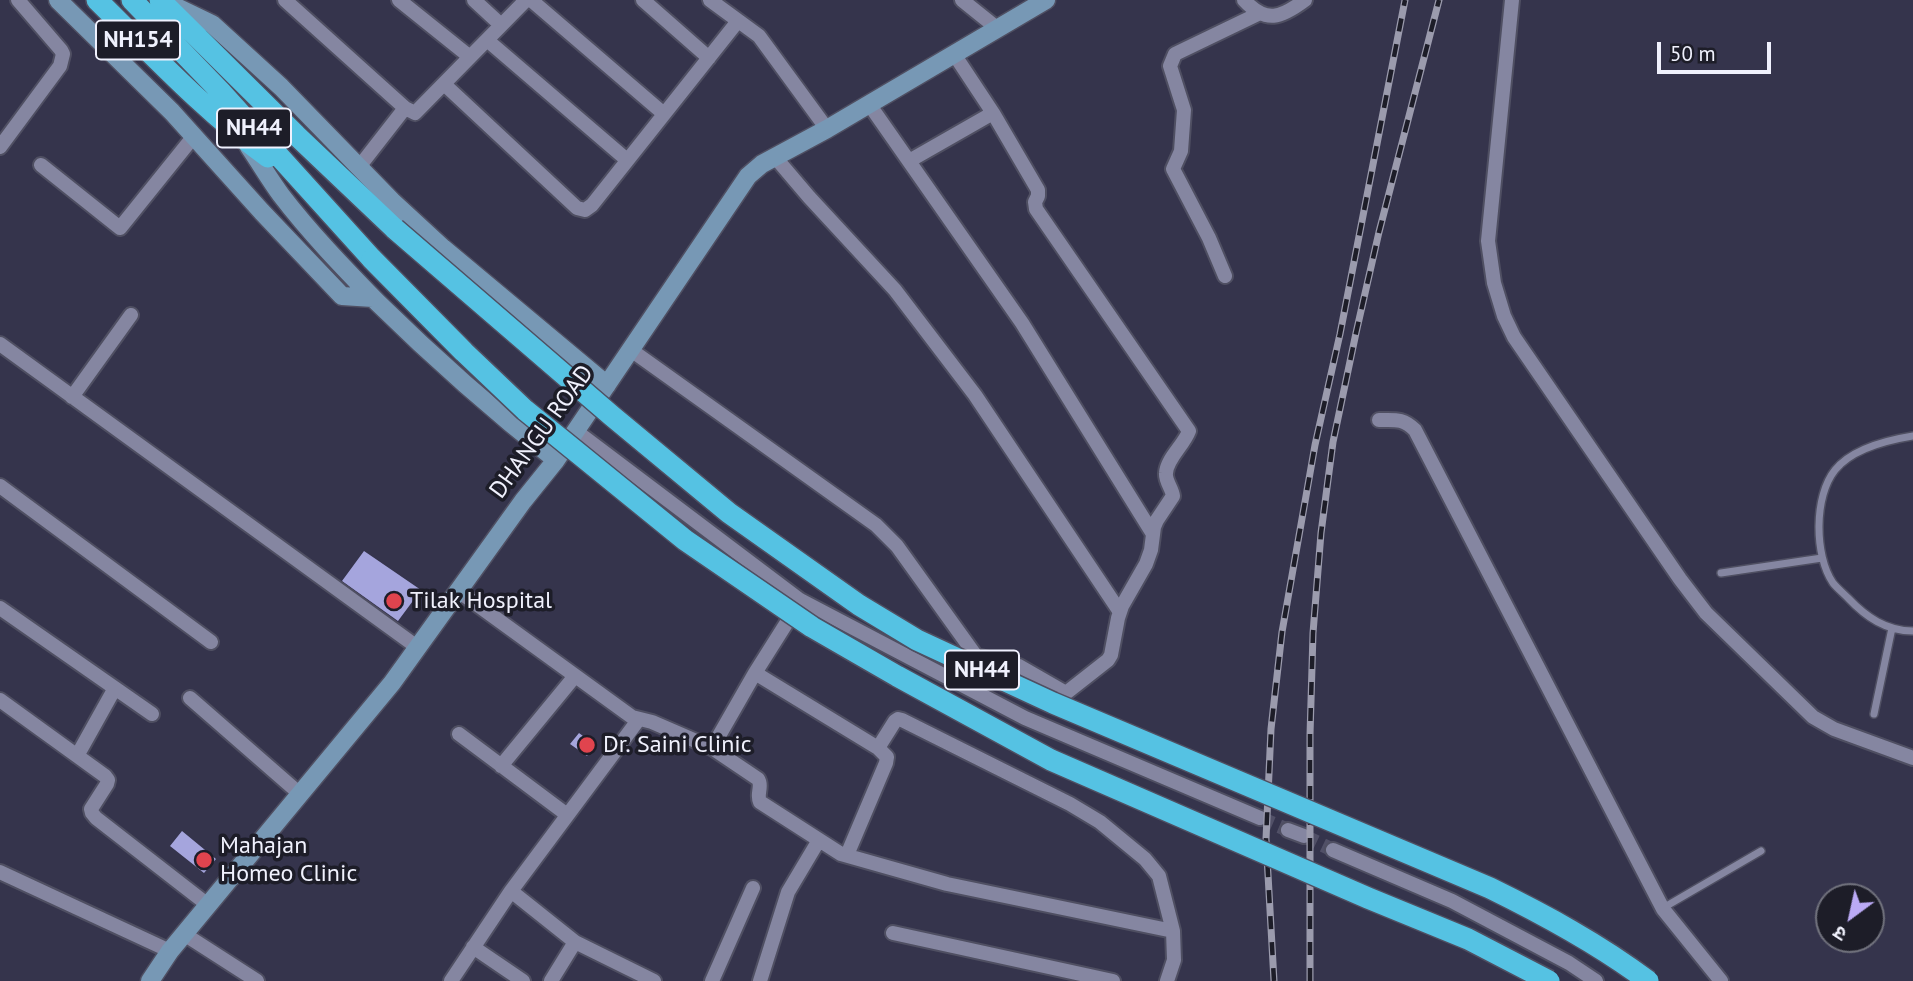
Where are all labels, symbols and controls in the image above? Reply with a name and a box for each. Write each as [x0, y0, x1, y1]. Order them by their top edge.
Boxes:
road number: NH154 [96, 20, 180, 60]
scale bar [1661, 28, 1775, 72]
text: 50 m [1670, 40, 1716, 67]
road number: NH44 [217, 108, 291, 148]
street label: DHANGU ROAD [484, 360, 600, 504]
place label: Tilak Hospital [410, 587, 552, 615]
marker: Tilak Hospital [384, 591, 404, 611]
road number: NH44 [945, 650, 1019, 690]
place label: Dr. Saini Clinic [603, 731, 752, 759]
marker: Dr. Saini Clinic [577, 735, 597, 755]
place label: Mahajan Homeo Clinic [220, 832, 357, 888]
marker: Mahajan Homeo Clinic [194, 850, 214, 870]
north arrow [1815, 883, 1885, 953]
text: उ [1828, 921, 1851, 947]

